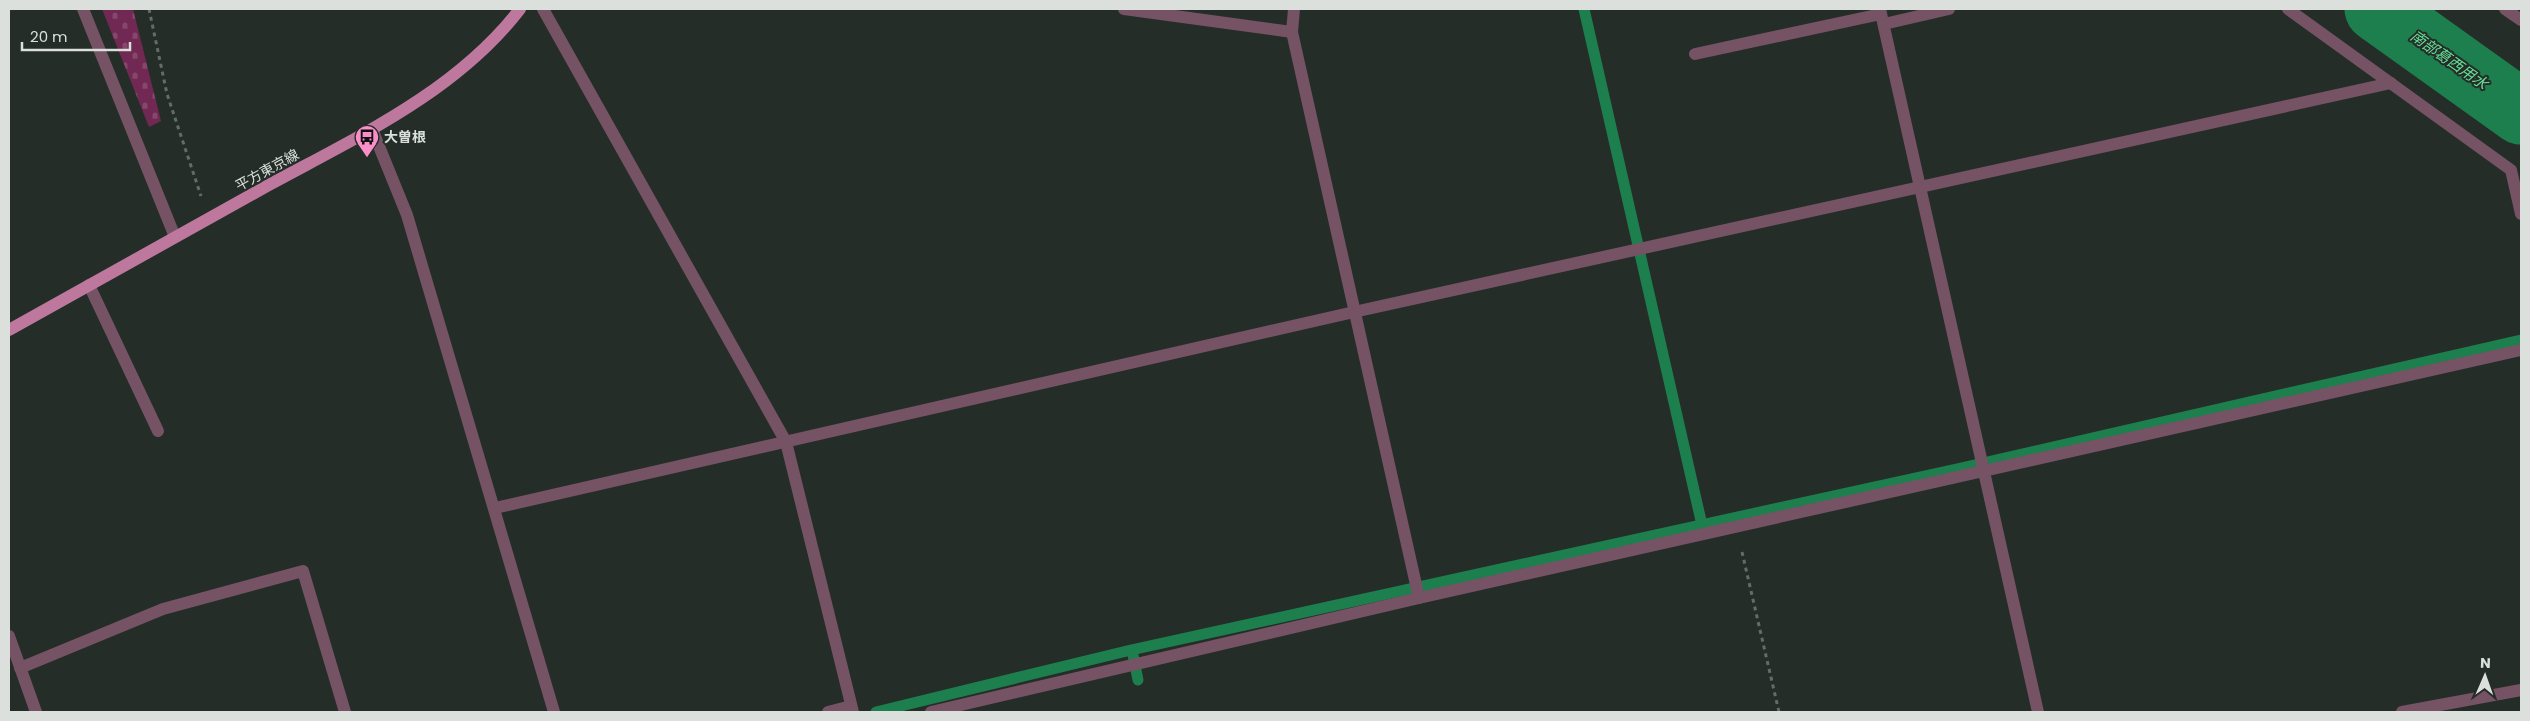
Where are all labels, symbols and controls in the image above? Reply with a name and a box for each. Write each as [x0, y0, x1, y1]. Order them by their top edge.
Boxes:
scale bar [22, 20, 130, 52]
water label: 南部葛西用水 [2406, 25, 2494, 95]
text: 20 m [30, 26, 68, 47]
bus stop icon: 大曽根 [354, 124, 380, 158]
place label: 大曽根 [384, 127, 426, 147]
street label: 平方東京線 [232, 144, 302, 196]
north arrow [2460, 651, 2510, 701]
text: N [2480, 653, 2491, 673]

